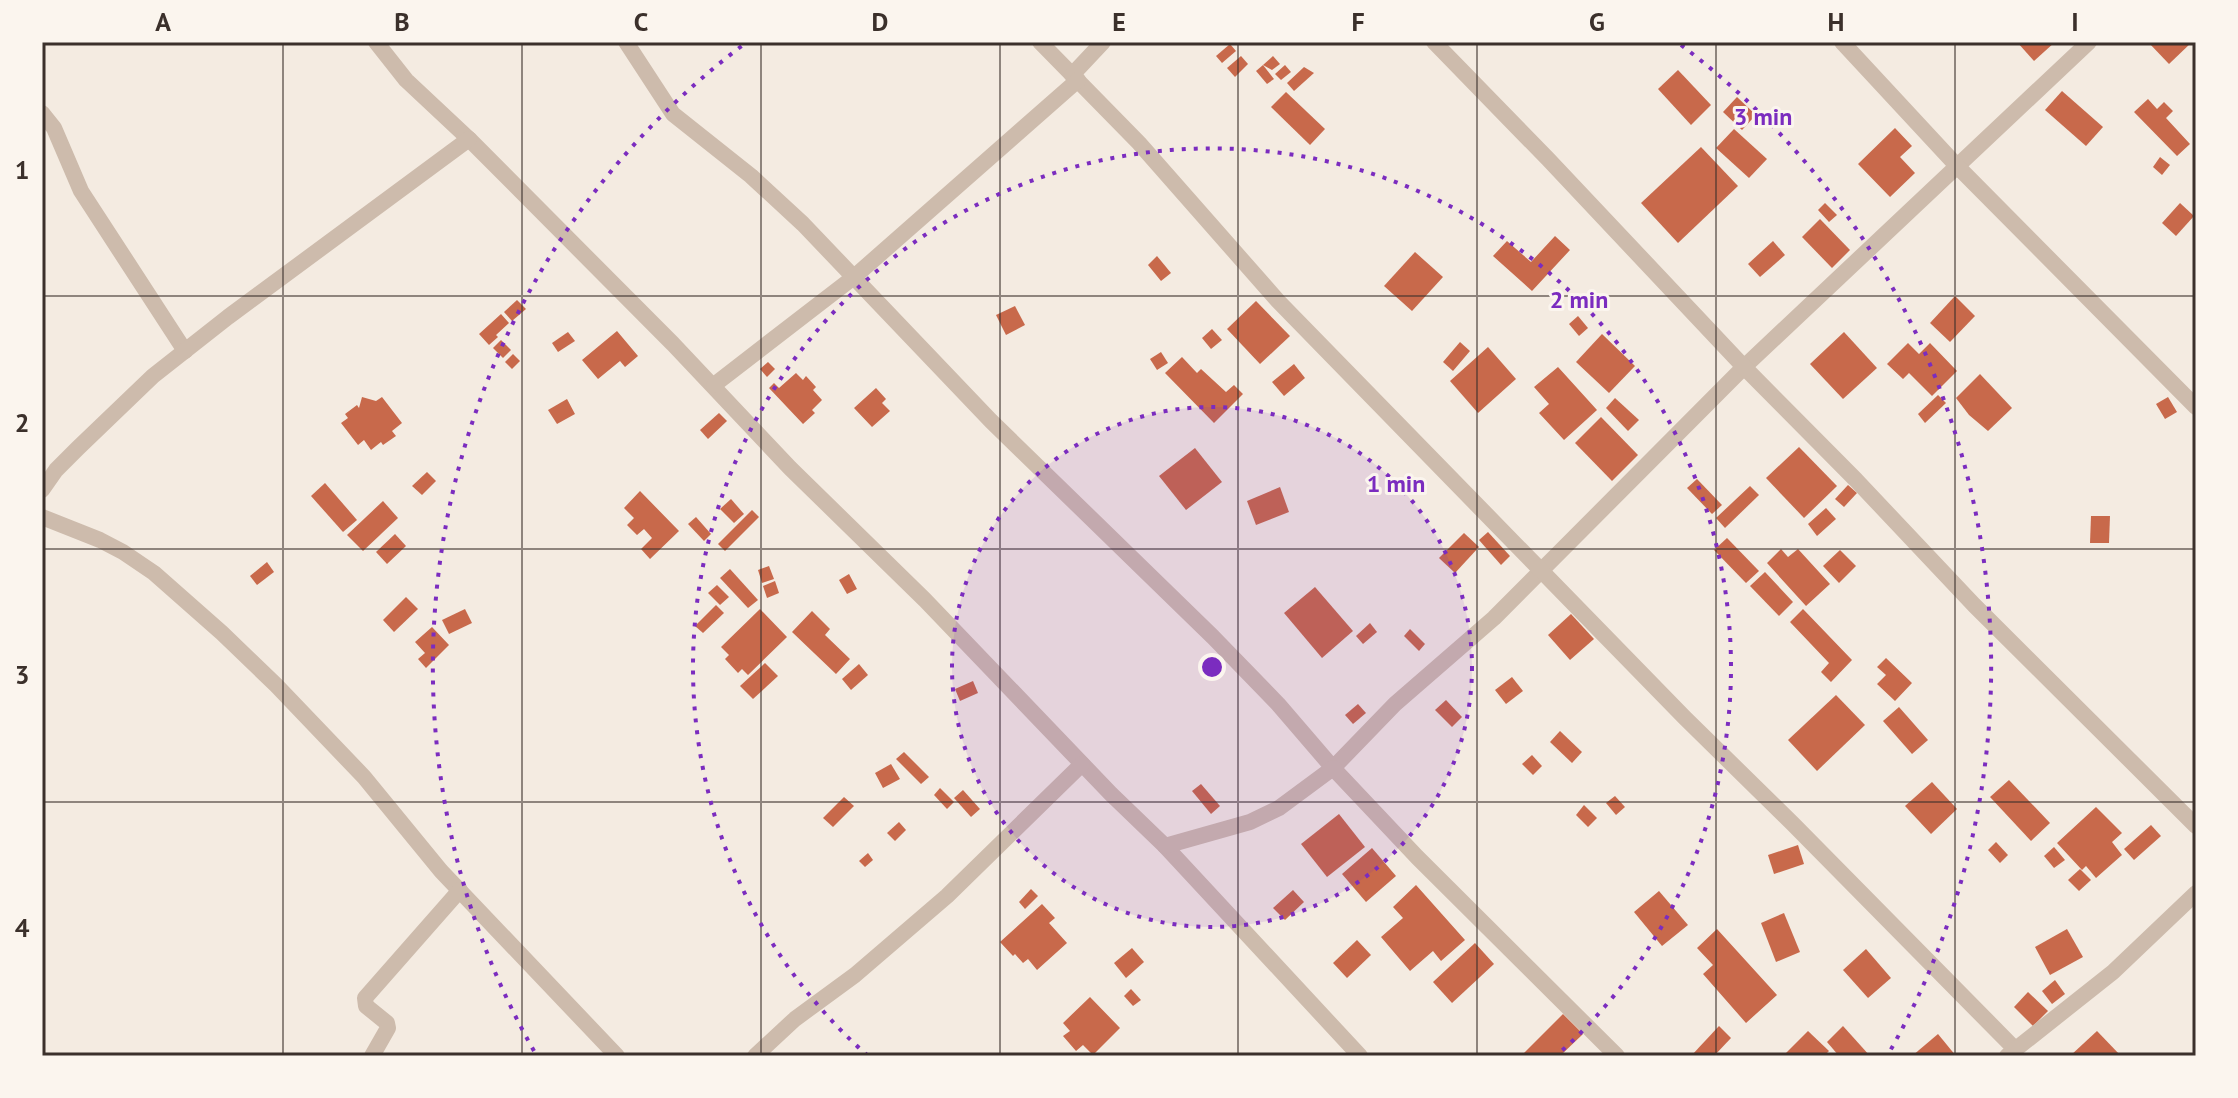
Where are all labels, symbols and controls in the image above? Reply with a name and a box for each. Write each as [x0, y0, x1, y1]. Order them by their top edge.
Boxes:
text: A [155, 5, 171, 38]
text: B [394, 5, 410, 38]
text: C [634, 5, 648, 38]
text: D [872, 5, 888, 38]
text: E [1112, 5, 1126, 38]
text: F [1351, 5, 1365, 38]
text: G [1589, 5, 1605, 38]
text: H [1828, 5, 1844, 38]
text: I [2071, 5, 2079, 38]
text: 3 min [1734, 101, 1792, 132]
text: 1 [15, 153, 29, 186]
text: 2 min [1550, 284, 1608, 315]
text: 2 [15, 406, 29, 439]
text: 1 min [1367, 468, 1425, 499]
centre of rings [1198, 653, 1226, 681]
text: 3 [15, 658, 29, 691]
text: 4 [15, 911, 30, 944]

